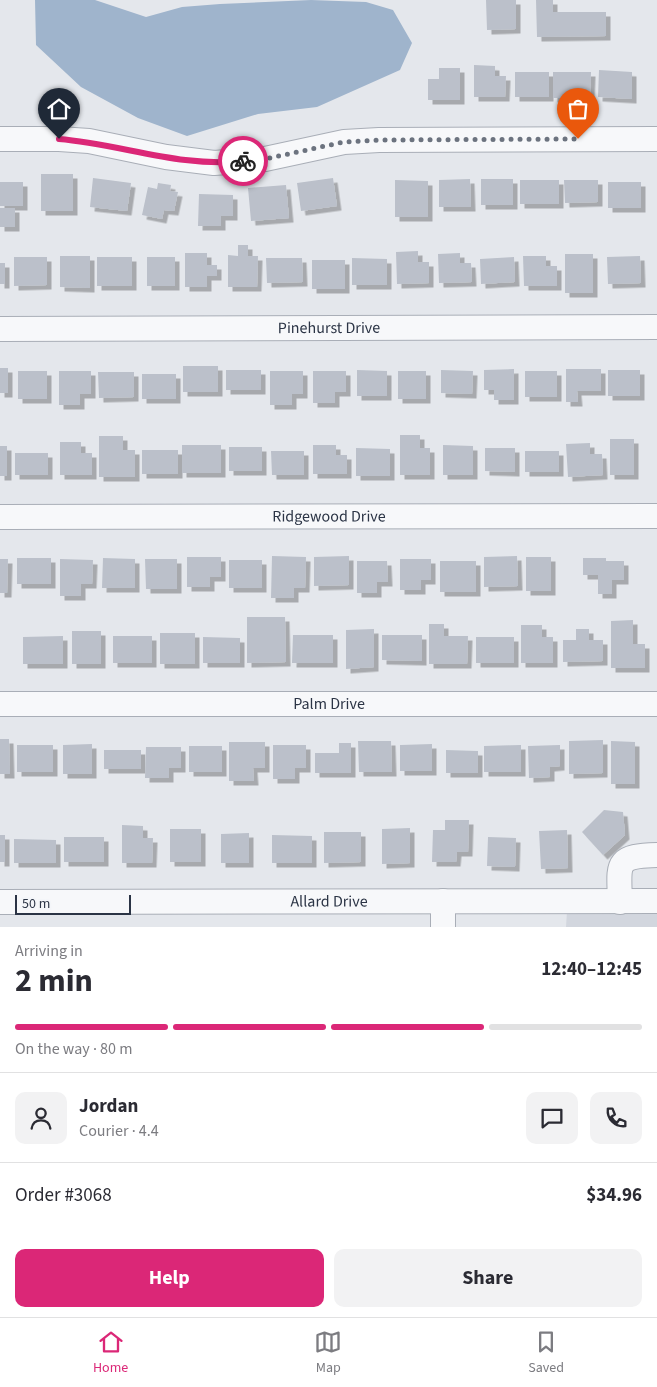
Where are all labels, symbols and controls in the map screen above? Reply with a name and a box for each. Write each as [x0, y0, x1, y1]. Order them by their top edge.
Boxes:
pin [38, 88, 80, 139]
pin [557, 88, 599, 139]
icon: home [45, 95, 73, 123]
icon: bag [564, 95, 592, 123]
courier [218, 136, 268, 186]
icon: bike [229, 147, 257, 175]
street label: Pinehurst Drive [278, 317, 380, 339]
street label: Ridgewood Drive [272, 505, 386, 528]
street label: Palm Drive [293, 693, 365, 715]
street label: Allard Drive [290, 890, 368, 913]
scale bar [15, 892, 131, 915]
text: 50 m [22, 894, 50, 914]
text: Arriving in [15, 940, 83, 962]
text: 12:40–12:45 [541, 956, 642, 983]
text: 2 min [15, 958, 93, 1004]
text: On the way · 80 m [15, 1038, 132, 1060]
button: person [15, 1092, 67, 1144]
button: chat [526, 1092, 578, 1144]
button: phone [590, 1092, 642, 1144]
text: Jordan [79, 1093, 138, 1120]
text: Courier · 4.4 [79, 1120, 159, 1142]
text: Order #3068 [15, 1182, 112, 1209]
text: $34.96 [586, 1182, 642, 1209]
button: Help [15, 1249, 324, 1307]
button: Share [334, 1249, 642, 1307]
tab: Home [93, 1328, 128, 1378]
tab: Map [314, 1328, 342, 1378]
tab: Saved [528, 1328, 564, 1378]

